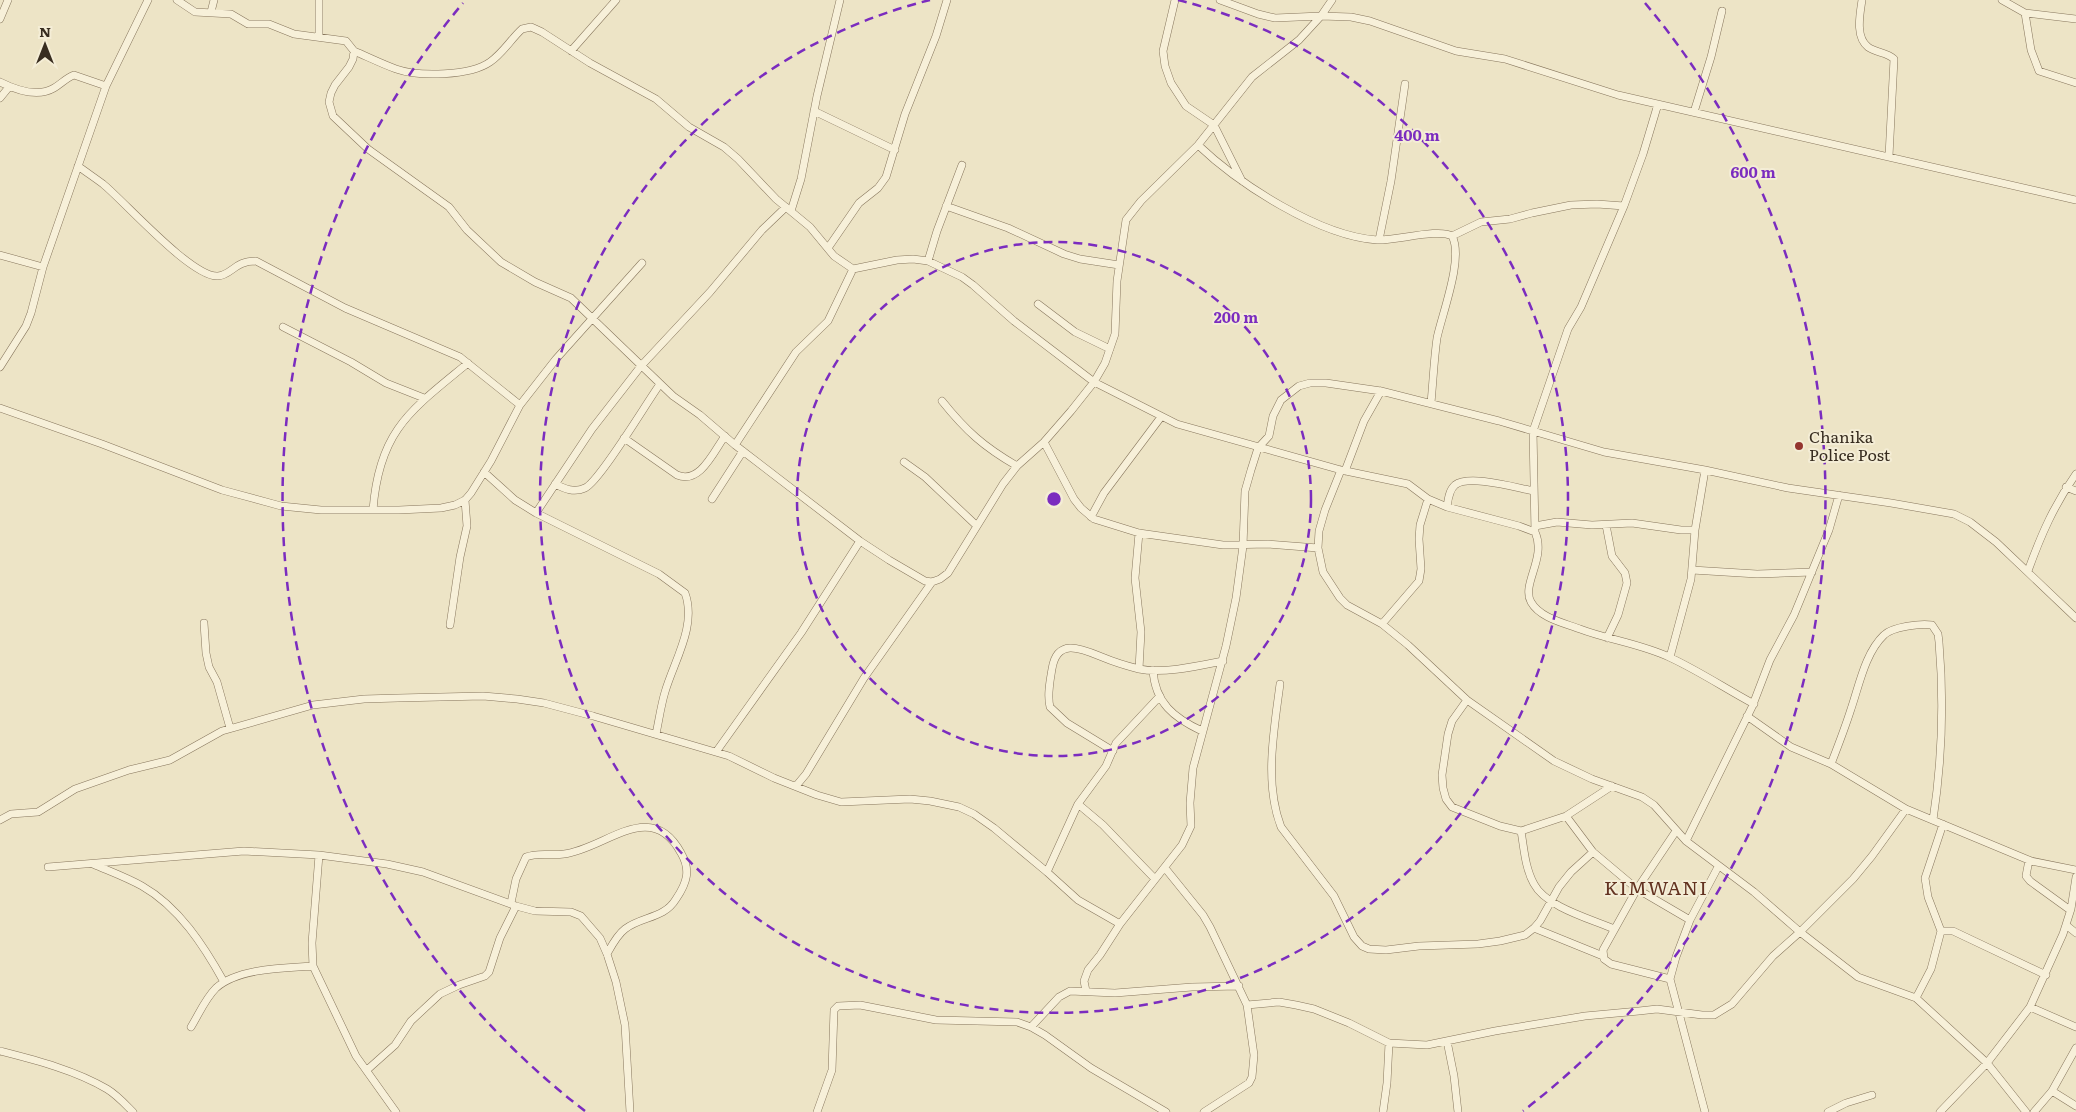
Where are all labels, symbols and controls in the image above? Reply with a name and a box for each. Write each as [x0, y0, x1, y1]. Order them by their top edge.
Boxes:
north arrow [20, 20, 70, 70]
text: N [39, 21, 51, 41]
text: 400 m [1394, 123, 1440, 146]
text: 600 m [1730, 160, 1776, 183]
text: 200 m [1214, 305, 1258, 328]
place label: Chanika Police Post [1809, 424, 1891, 466]
marker: Chanika Police Post [1793, 440, 1805, 452]
centre of rings [1045, 490, 1063, 508]
district label: KIMWANI [1604, 873, 1708, 901]

